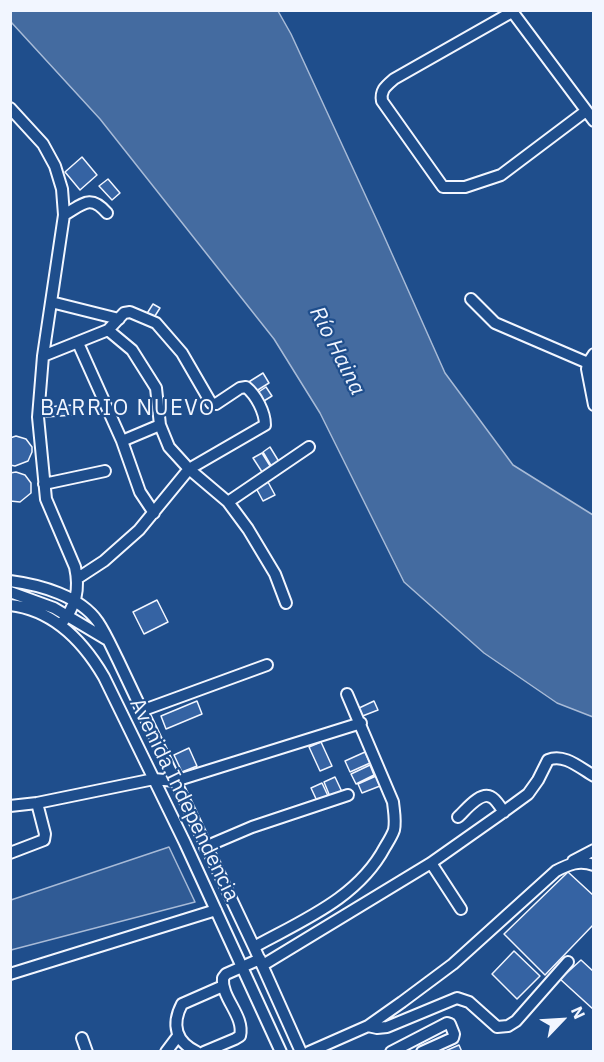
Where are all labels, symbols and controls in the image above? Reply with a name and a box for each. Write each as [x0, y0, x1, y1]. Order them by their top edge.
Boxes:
water label: Río Haina [303, 302, 371, 400]
district label: BARRIO NUEVO [40, 396, 216, 422]
street label: Avenida Independencia [124, 694, 244, 906]
north arrow [532, 990, 592, 1050]
text: N [567, 1003, 590, 1022]

